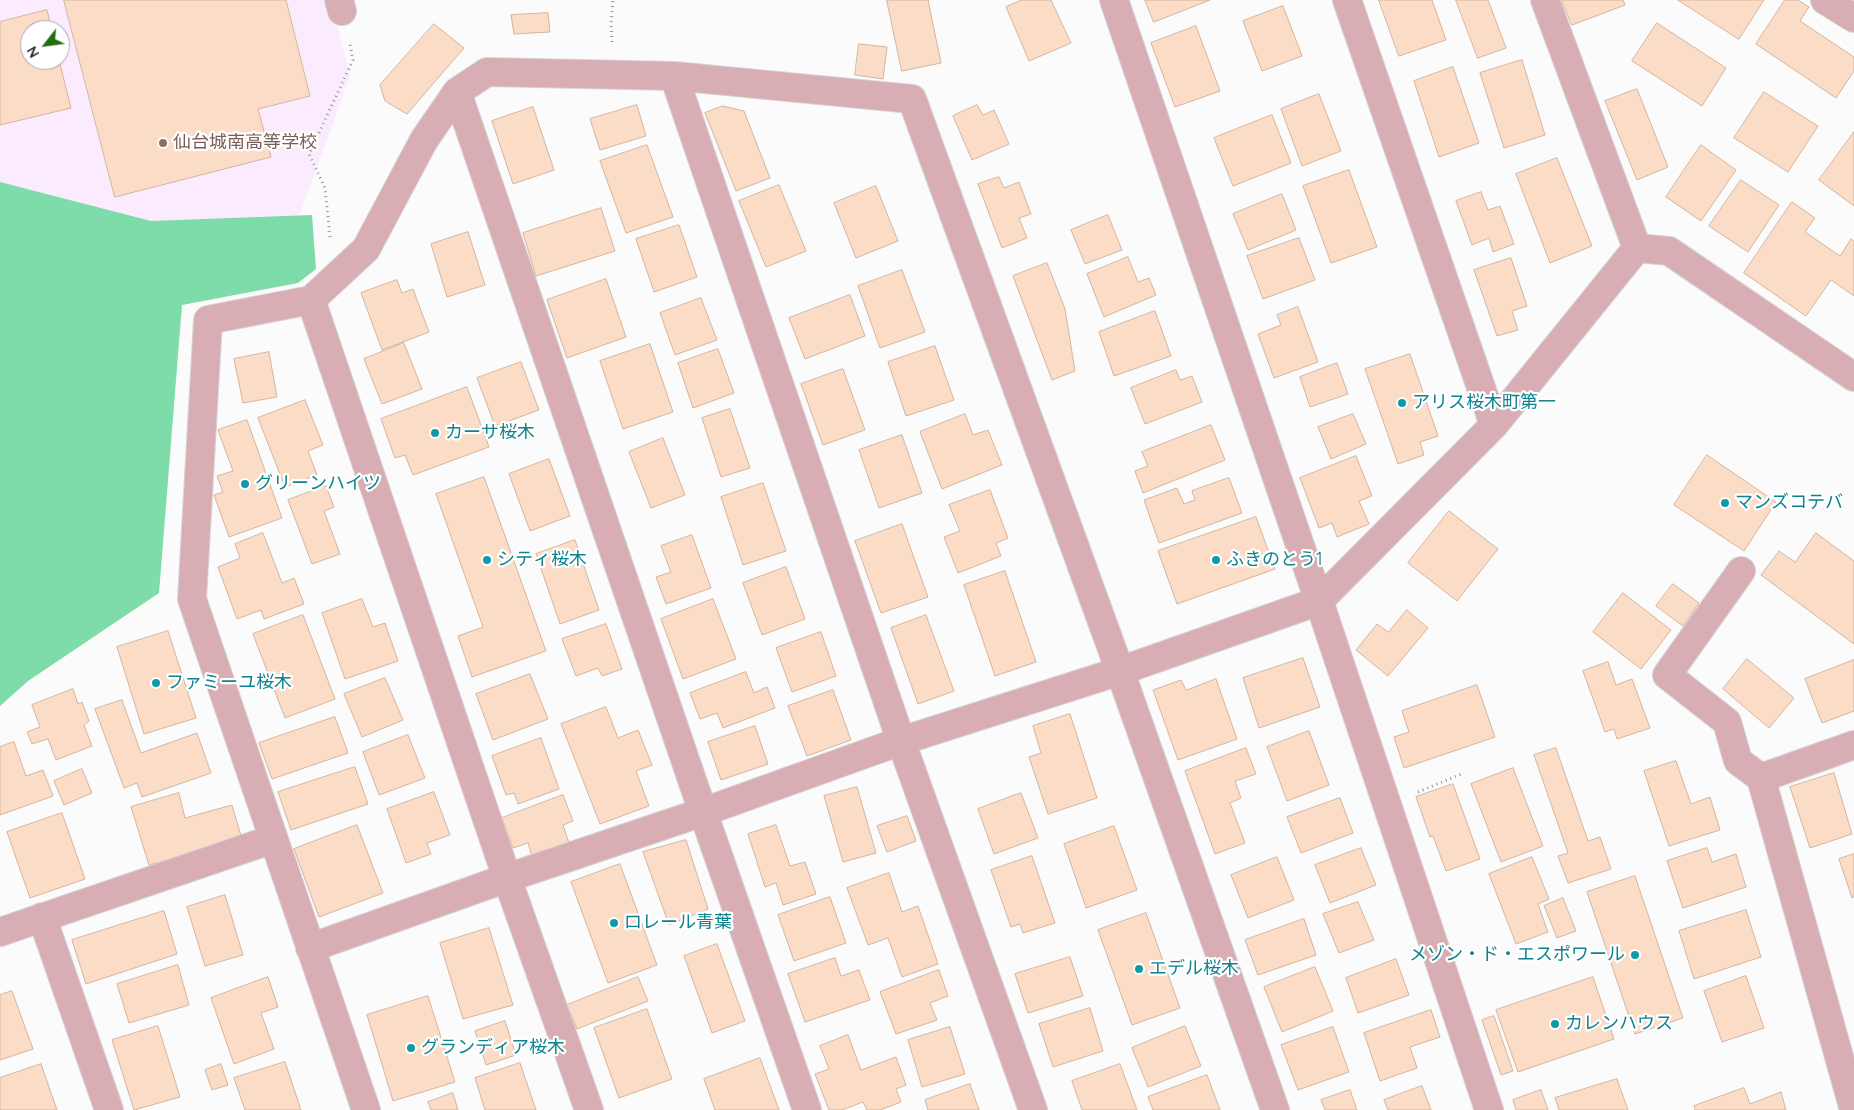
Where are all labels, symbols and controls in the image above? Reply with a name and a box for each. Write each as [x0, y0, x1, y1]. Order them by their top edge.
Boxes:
north arrow [20, 20, 70, 70]
text: N [23, 43, 43, 61]
place label: 仙台城南高等学校 [173, 132, 317, 154]
marker: 仙台城南高等学校 [157, 137, 169, 149]
place label: アリス桜木町第一 [1412, 392, 1556, 414]
marker: アリス桜木町第一 [1396, 397, 1408, 409]
place label: カーサ桜木 [445, 422, 535, 444]
marker: カーサ桜木 [429, 427, 441, 439]
place label: グリーンハイツ [255, 473, 381, 495]
marker: グリーンハイツ [239, 478, 251, 490]
place label: マンズコテバ [1735, 492, 1843, 514]
marker: マンズコテバ [1719, 497, 1731, 509]
place label: シティ桜木 [497, 549, 587, 571]
place label: ふきのとう1 [1226, 549, 1323, 571]
marker: シティ桜木 [481, 554, 493, 566]
marker: ふきのとう1 [1210, 554, 1222, 566]
place label: ファミーユ桜木 [166, 672, 292, 694]
marker: ファミーユ桜木 [150, 677, 162, 689]
place label: ロレール青葉 [624, 912, 732, 934]
marker: ロレール青葉 [608, 917, 620, 929]
place label: メゾン・ド・エスポワール [1409, 944, 1625, 966]
marker: メゾン・ド・エスポワール [1629, 949, 1641, 961]
place label: エデル桜木 [1149, 958, 1239, 980]
marker: エデル桜木 [1133, 963, 1145, 975]
place label: カレンハウス [1565, 1013, 1673, 1035]
marker: カレンハウス [1549, 1018, 1561, 1030]
place label: グランディア桜木 [421, 1037, 565, 1059]
marker: グランディア桜木 [405, 1042, 417, 1054]

